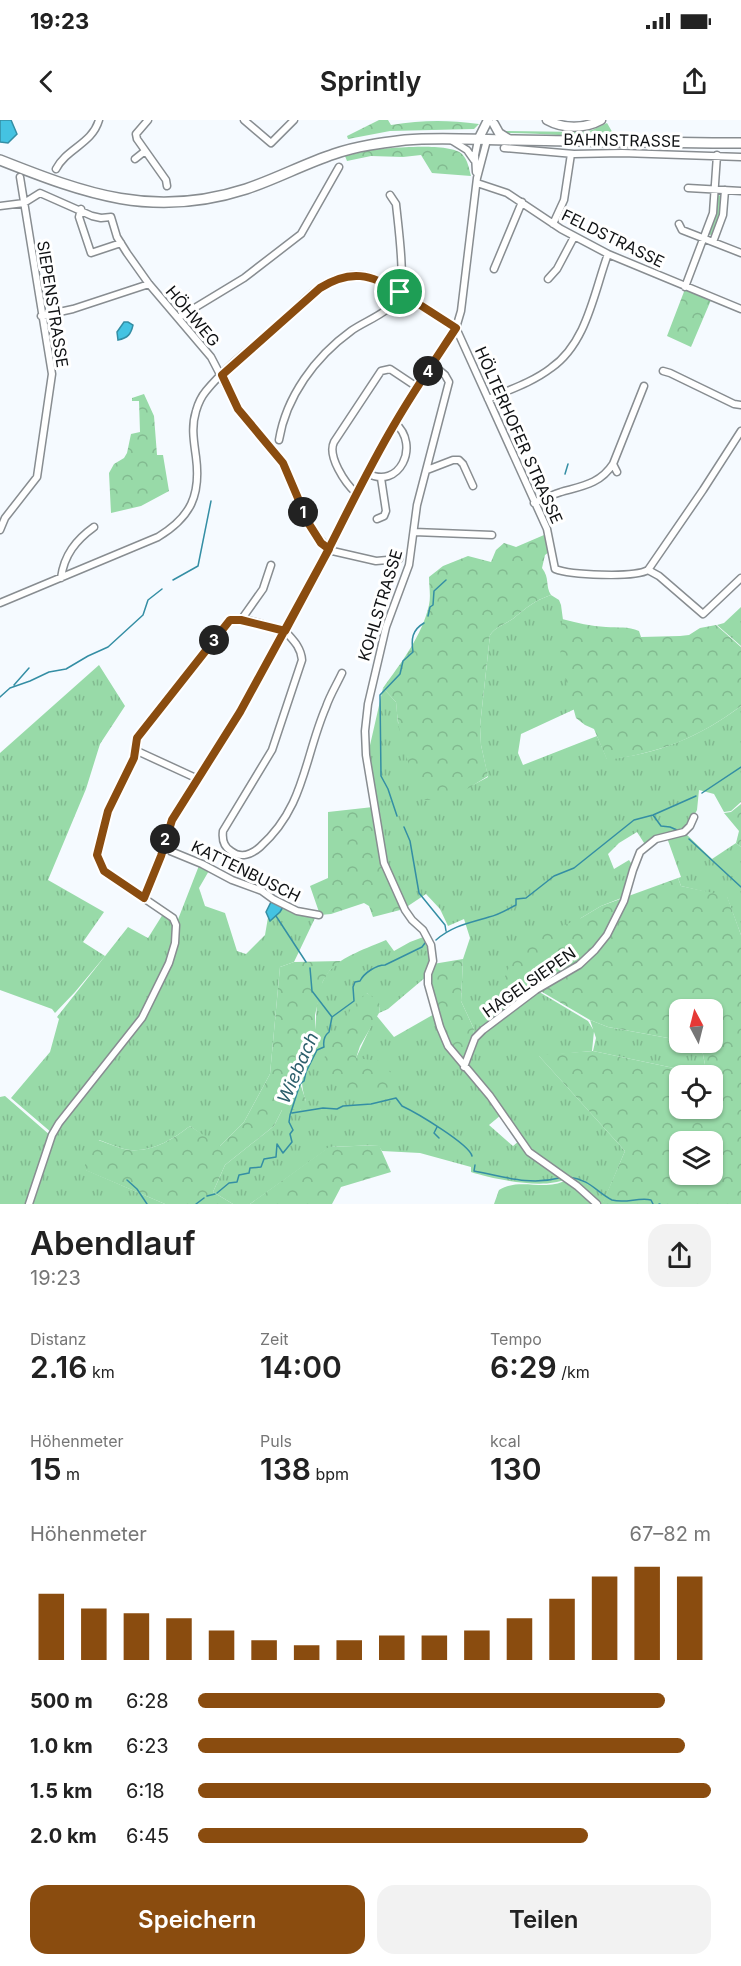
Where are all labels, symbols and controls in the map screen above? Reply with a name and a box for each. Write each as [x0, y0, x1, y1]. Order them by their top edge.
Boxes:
text: 19:23 [30, 8, 89, 34]
icon: back [30, 65, 63, 98]
text: Sprintly [320, 65, 421, 98]
icon: share [678, 65, 711, 98]
street label: BAHNSTRASSE [563, 129, 681, 151]
street label: FELDSTRASSE [558, 205, 668, 271]
street label: SIEPENSTRASSE [33, 239, 73, 369]
pin [374, 266, 425, 317]
icon: arrive [383, 275, 416, 308]
street label: HÖHWEG [162, 281, 224, 351]
street label: HÖLTERHOFER STRASSE [471, 343, 567, 527]
pin: 4 [413, 356, 443, 386]
text: 4 [423, 361, 433, 381]
pin: 1 [288, 497, 318, 527]
text: 1 [300, 502, 306, 522]
street label: KOHLSTRASSE [354, 547, 406, 663]
pin: 3 [199, 625, 229, 655]
text: 3 [209, 630, 219, 650]
pin: 2 [150, 824, 180, 854]
text: 2 [160, 829, 170, 849]
street label: KATTENBUSCH [188, 836, 304, 906]
street label: HAGELSIEPEN [479, 943, 579, 1021]
north arrow [669, 999, 723, 1053]
map controls [669, 999, 723, 1185]
water label: Wiebach [273, 1029, 322, 1107]
button: locate [669, 1065, 723, 1119]
button: layers [669, 1131, 723, 1185]
text: Abendlauf [30, 1223, 196, 1263]
button: share [648, 1224, 711, 1287]
text: 19:23 [30, 1266, 81, 1290]
text: Distanz [30, 1329, 86, 1349]
text: Zeit [260, 1329, 289, 1349]
text: Tempo [490, 1329, 542, 1349]
text: 2.16 [30, 1349, 87, 1385]
text: 14:00 [260, 1349, 342, 1385]
text: 6:29 [490, 1349, 557, 1385]
text: km [87, 1362, 115, 1382]
text: /km [557, 1362, 590, 1382]
text: Höhenmeter [30, 1431, 124, 1451]
text: Puls [260, 1431, 292, 1451]
text: kcal [490, 1431, 521, 1451]
text: 15 [30, 1451, 62, 1487]
text: 138 [260, 1451, 311, 1487]
text: 130 [490, 1451, 542, 1487]
text: m [62, 1464, 80, 1484]
text: bpm [311, 1464, 349, 1484]
text: Höhenmeter [30, 1522, 147, 1546]
text: 67–82 m [630, 1522, 711, 1546]
text: 500 m [30, 1689, 93, 1713]
text: 6:28 [126, 1689, 169, 1713]
text: 1.0 km [30, 1734, 93, 1758]
text: 6:23 [126, 1734, 169, 1758]
text: 1.5 km [30, 1779, 93, 1803]
text: 6:18 [126, 1779, 165, 1803]
text: 2.0 km [30, 1824, 97, 1848]
text: 6:45 [126, 1824, 169, 1848]
button: Speichern [30, 1885, 365, 1954]
button: Teilen [377, 1885, 711, 1954]

